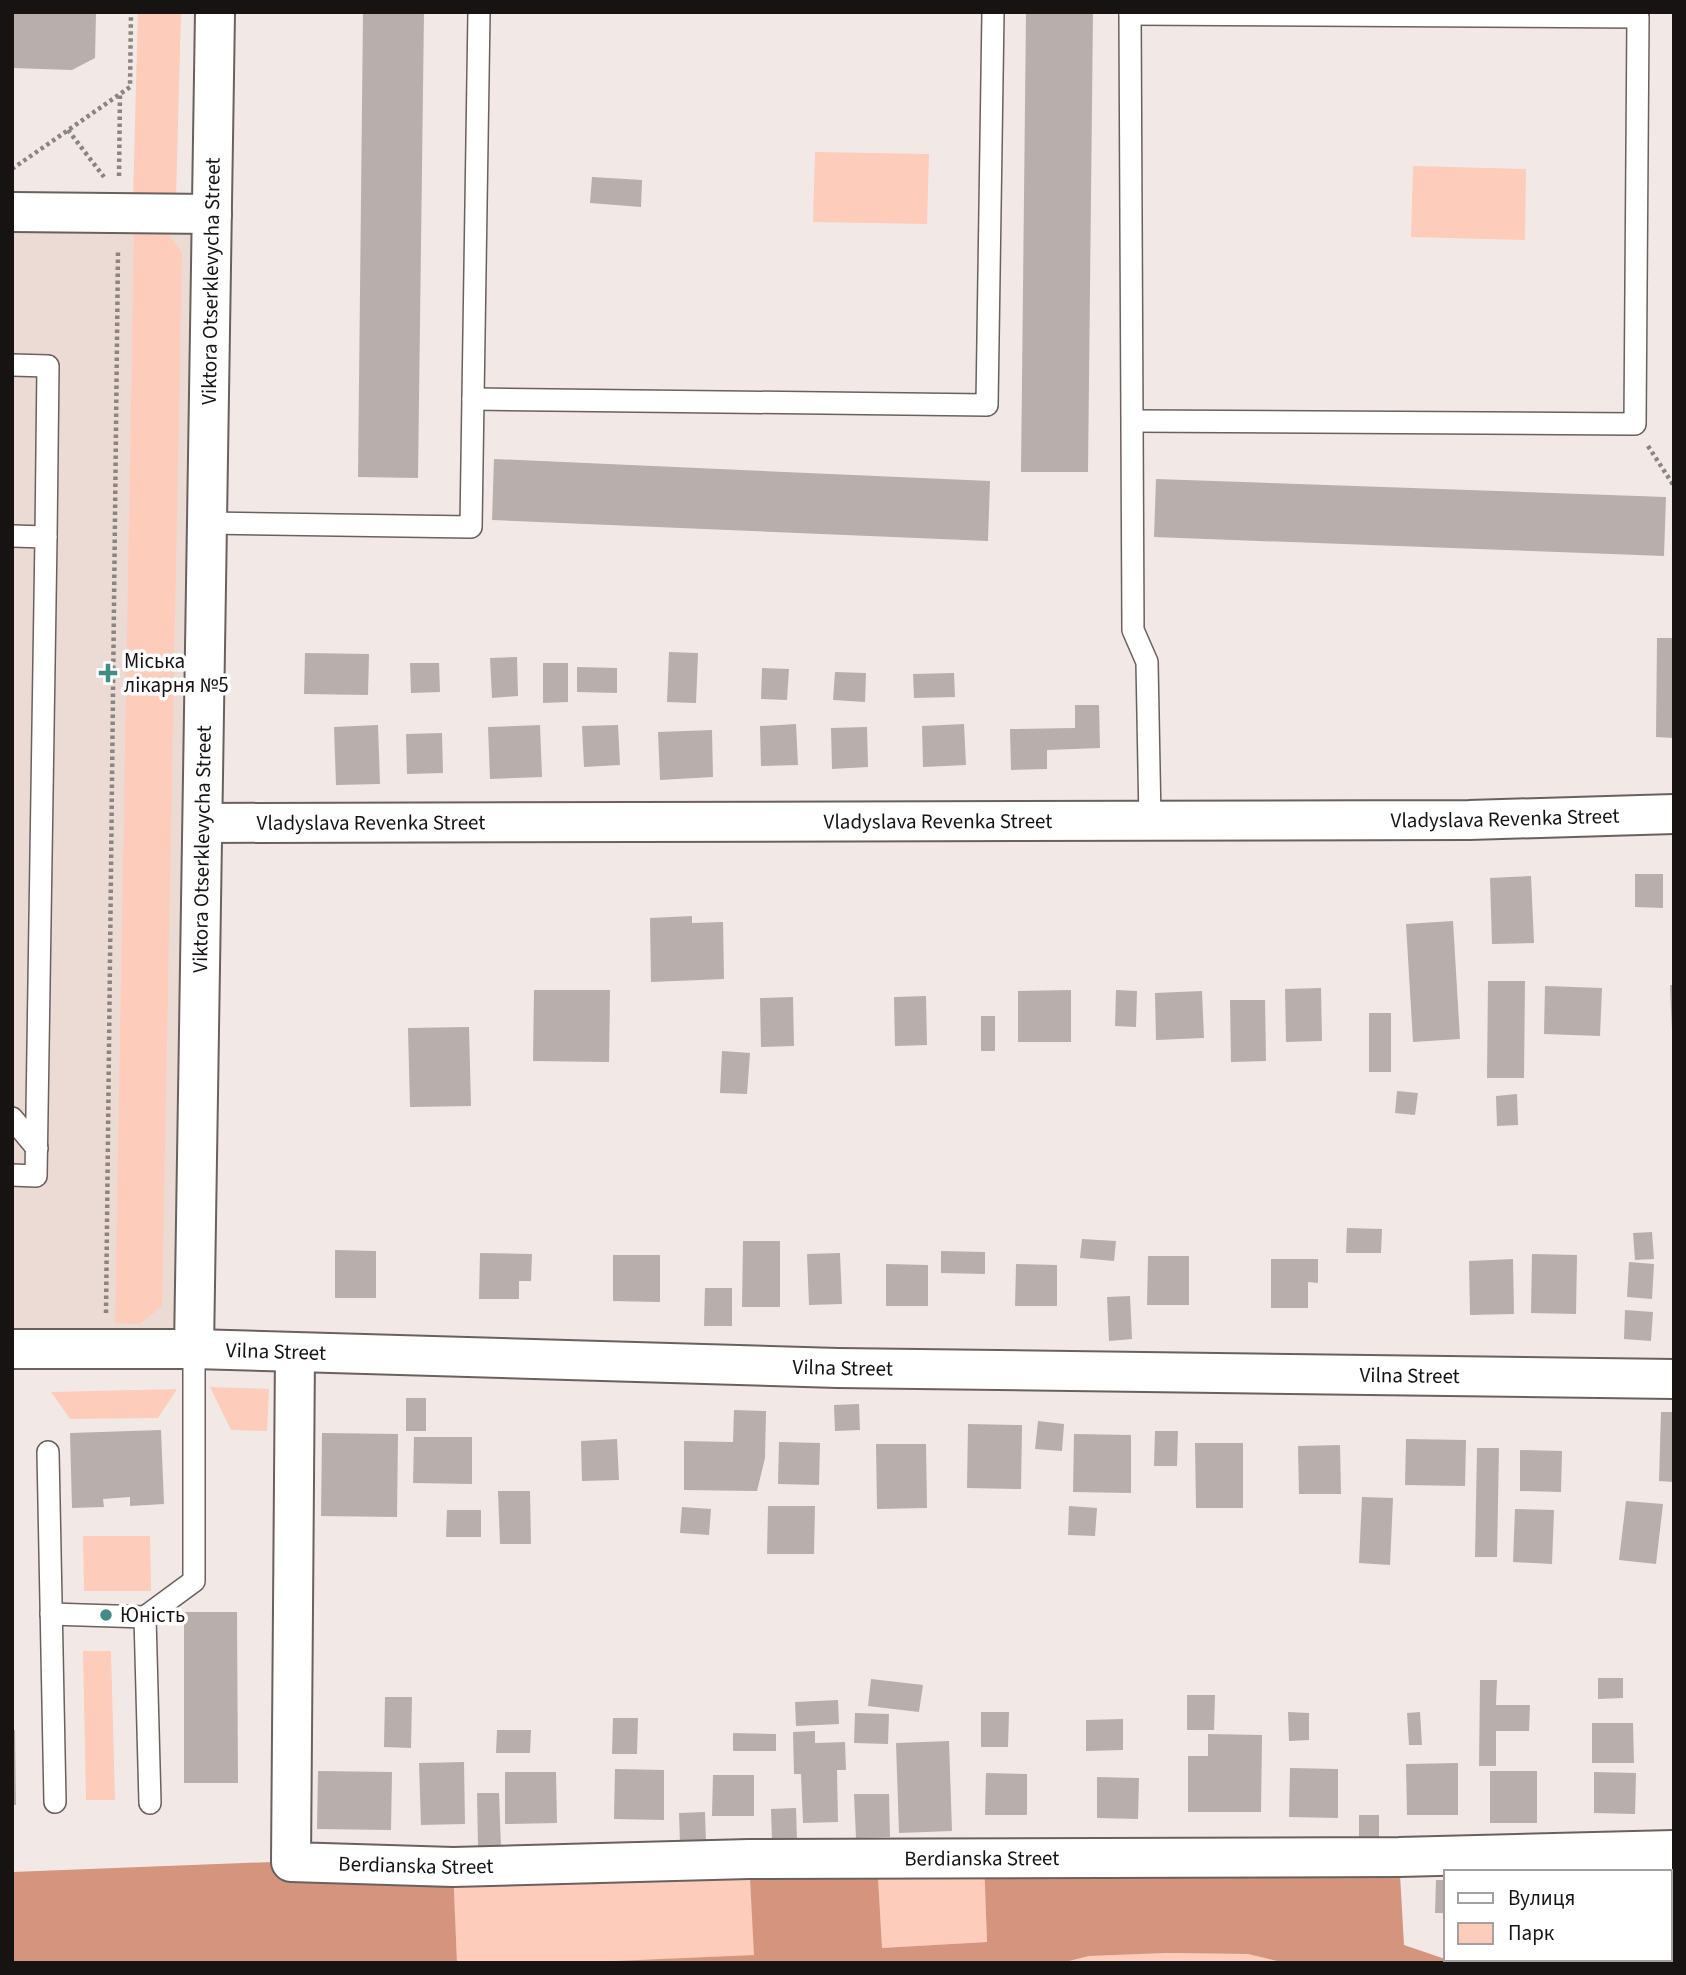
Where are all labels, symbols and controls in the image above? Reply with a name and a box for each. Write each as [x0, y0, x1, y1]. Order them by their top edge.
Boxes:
street label: Viktora Otserklevycha Street [194, 157, 228, 405]
place label: Міська лікарня №5 [124, 646, 229, 700]
marker: Міська лікарня №5 [98, 663, 118, 683]
street label: Viktora Otserklevycha Street [185, 725, 219, 973]
street label: Vladyslava Revenka Street [1391, 801, 1620, 835]
street label: Vladyslava Revenka Street [824, 806, 1052, 837]
street label: Vladyslava Revenka Street [257, 807, 485, 838]
street label: Vilna Street [225, 1335, 327, 1368]
street label: Vilna Street [792, 1352, 893, 1384]
street label: Vilna Street [1359, 1360, 1460, 1391]
place label: Юність [120, 1600, 185, 1630]
marker: Юність [98, 1607, 114, 1623]
street label: Berdianska Street [904, 1843, 1059, 1874]
street label: Berdianska Street [338, 1848, 494, 1882]
legend [1444, 1870, 1672, 1961]
text: Вулиця [1508, 1883, 1575, 1913]
text: Парк [1508, 1918, 1555, 1948]

